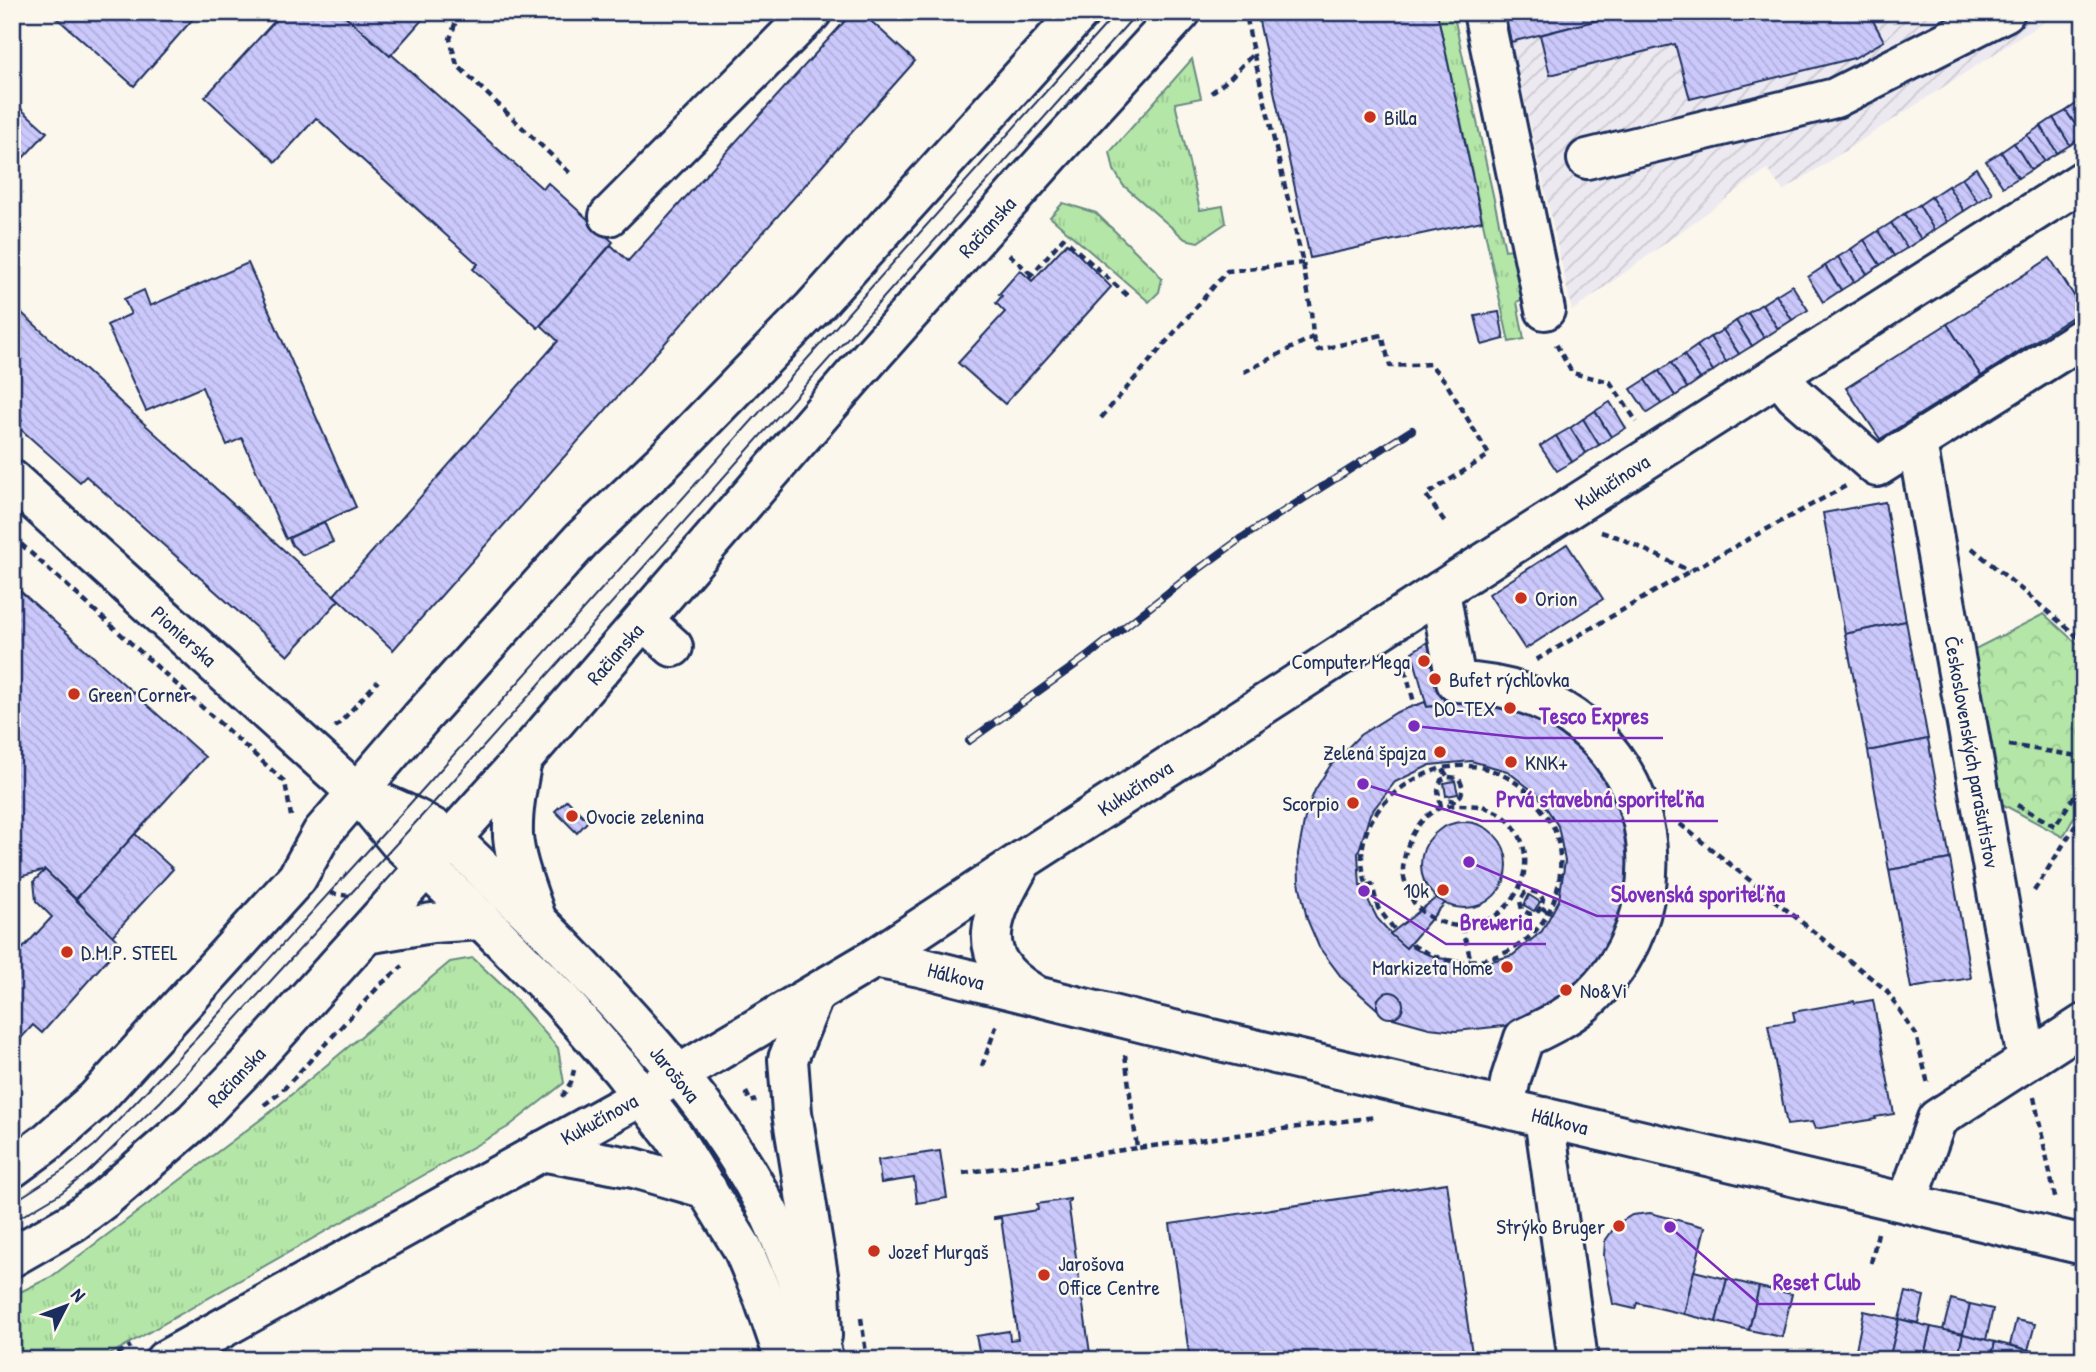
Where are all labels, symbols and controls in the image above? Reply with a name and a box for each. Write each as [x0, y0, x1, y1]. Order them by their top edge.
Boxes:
place label: Billa [1384, 103, 1417, 132]
marker: Billa [1362, 109, 1378, 125]
street label: Račianska [952, 190, 1022, 264]
street label: Kukučínova [1569, 447, 1655, 517]
place label: Orion [1535, 584, 1577, 613]
marker: Orion [1513, 590, 1529, 606]
street label: Pionierska [145, 599, 223, 673]
street label: Račianska [580, 617, 650, 691]
street label: Československých parašutistov [1937, 634, 2007, 871]
place label: Computer Mega [1291, 647, 1410, 676]
marker: Computer Mega [1416, 653, 1432, 669]
place label: Bufet rýchlovka [1449, 665, 1569, 694]
marker: Bufet rýchlovka [1427, 671, 1443, 687]
place label: Green Corner [88, 680, 191, 709]
marker: Green Corner [66, 686, 82, 702]
place label: DO-TEX [1434, 694, 1496, 723]
callout: Tesco Expres [1525, 694, 1663, 738]
marker: DO-TEX [1502, 700, 1518, 716]
text: Tesco Expres [1538, 700, 1649, 732]
place label: Zelená špajza [1323, 738, 1426, 767]
marker: Zelená špajza [1432, 744, 1448, 760]
place label: KNK+ [1525, 748, 1568, 777]
street label: Kukučínova [1092, 753, 1178, 823]
marker: KNK+ [1503, 754, 1519, 770]
callout: Prvá stavebná sporiteľňa [1482, 777, 1718, 821]
text: Prvá stavebná sporiteľňa [1496, 783, 1704, 815]
place label: Scorpio [1283, 789, 1339, 818]
marker: Scorpio [1345, 795, 1361, 811]
place label: Ovocie zelenina [586, 802, 704, 831]
marker: Ovocie zelenina [564, 808, 580, 824]
callout: Slovenská sporiteľňa [1597, 872, 1799, 916]
place label: 10k [1403, 876, 1429, 905]
text: Slovenská sporiteľňa [1611, 878, 1785, 910]
marker: 10k [1435, 882, 1451, 898]
callout: Breweria [1446, 900, 1546, 944]
text: Breweria [1460, 906, 1532, 937]
place label: D.M.P. STEEL [81, 938, 178, 967]
marker: D.M.P. STEEL [59, 944, 75, 960]
place label: Markizeta Home [1372, 953, 1493, 982]
street label: Hálkova [925, 955, 987, 997]
marker: Markizeta Home [1499, 959, 1515, 975]
place label: No&Vi [1580, 976, 1627, 1005]
marker: No&Vi [1558, 982, 1574, 998]
street label: Jarošova [643, 1039, 707, 1109]
street label: Račianska [200, 1040, 272, 1114]
street label: Kukučínova [555, 1086, 643, 1152]
street label: Hálkova [1529, 1100, 1591, 1142]
place label: Strýko Bruger [1496, 1212, 1605, 1241]
marker: Strýko Bruger [1611, 1218, 1627, 1234]
place label: Jozef Murgaš [888, 1237, 989, 1266]
marker: Jozef Murgaš [866, 1243, 882, 1259]
place label: Jarošova Office Centre [1058, 1249, 1160, 1302]
callout: Reset Club [1759, 1260, 1875, 1304]
text: Reset Club [1773, 1266, 1861, 1297]
marker: Jarošova Office Centre [1036, 1267, 1052, 1283]
north arrow [32, 1270, 102, 1340]
text: N [66, 1282, 92, 1307]

